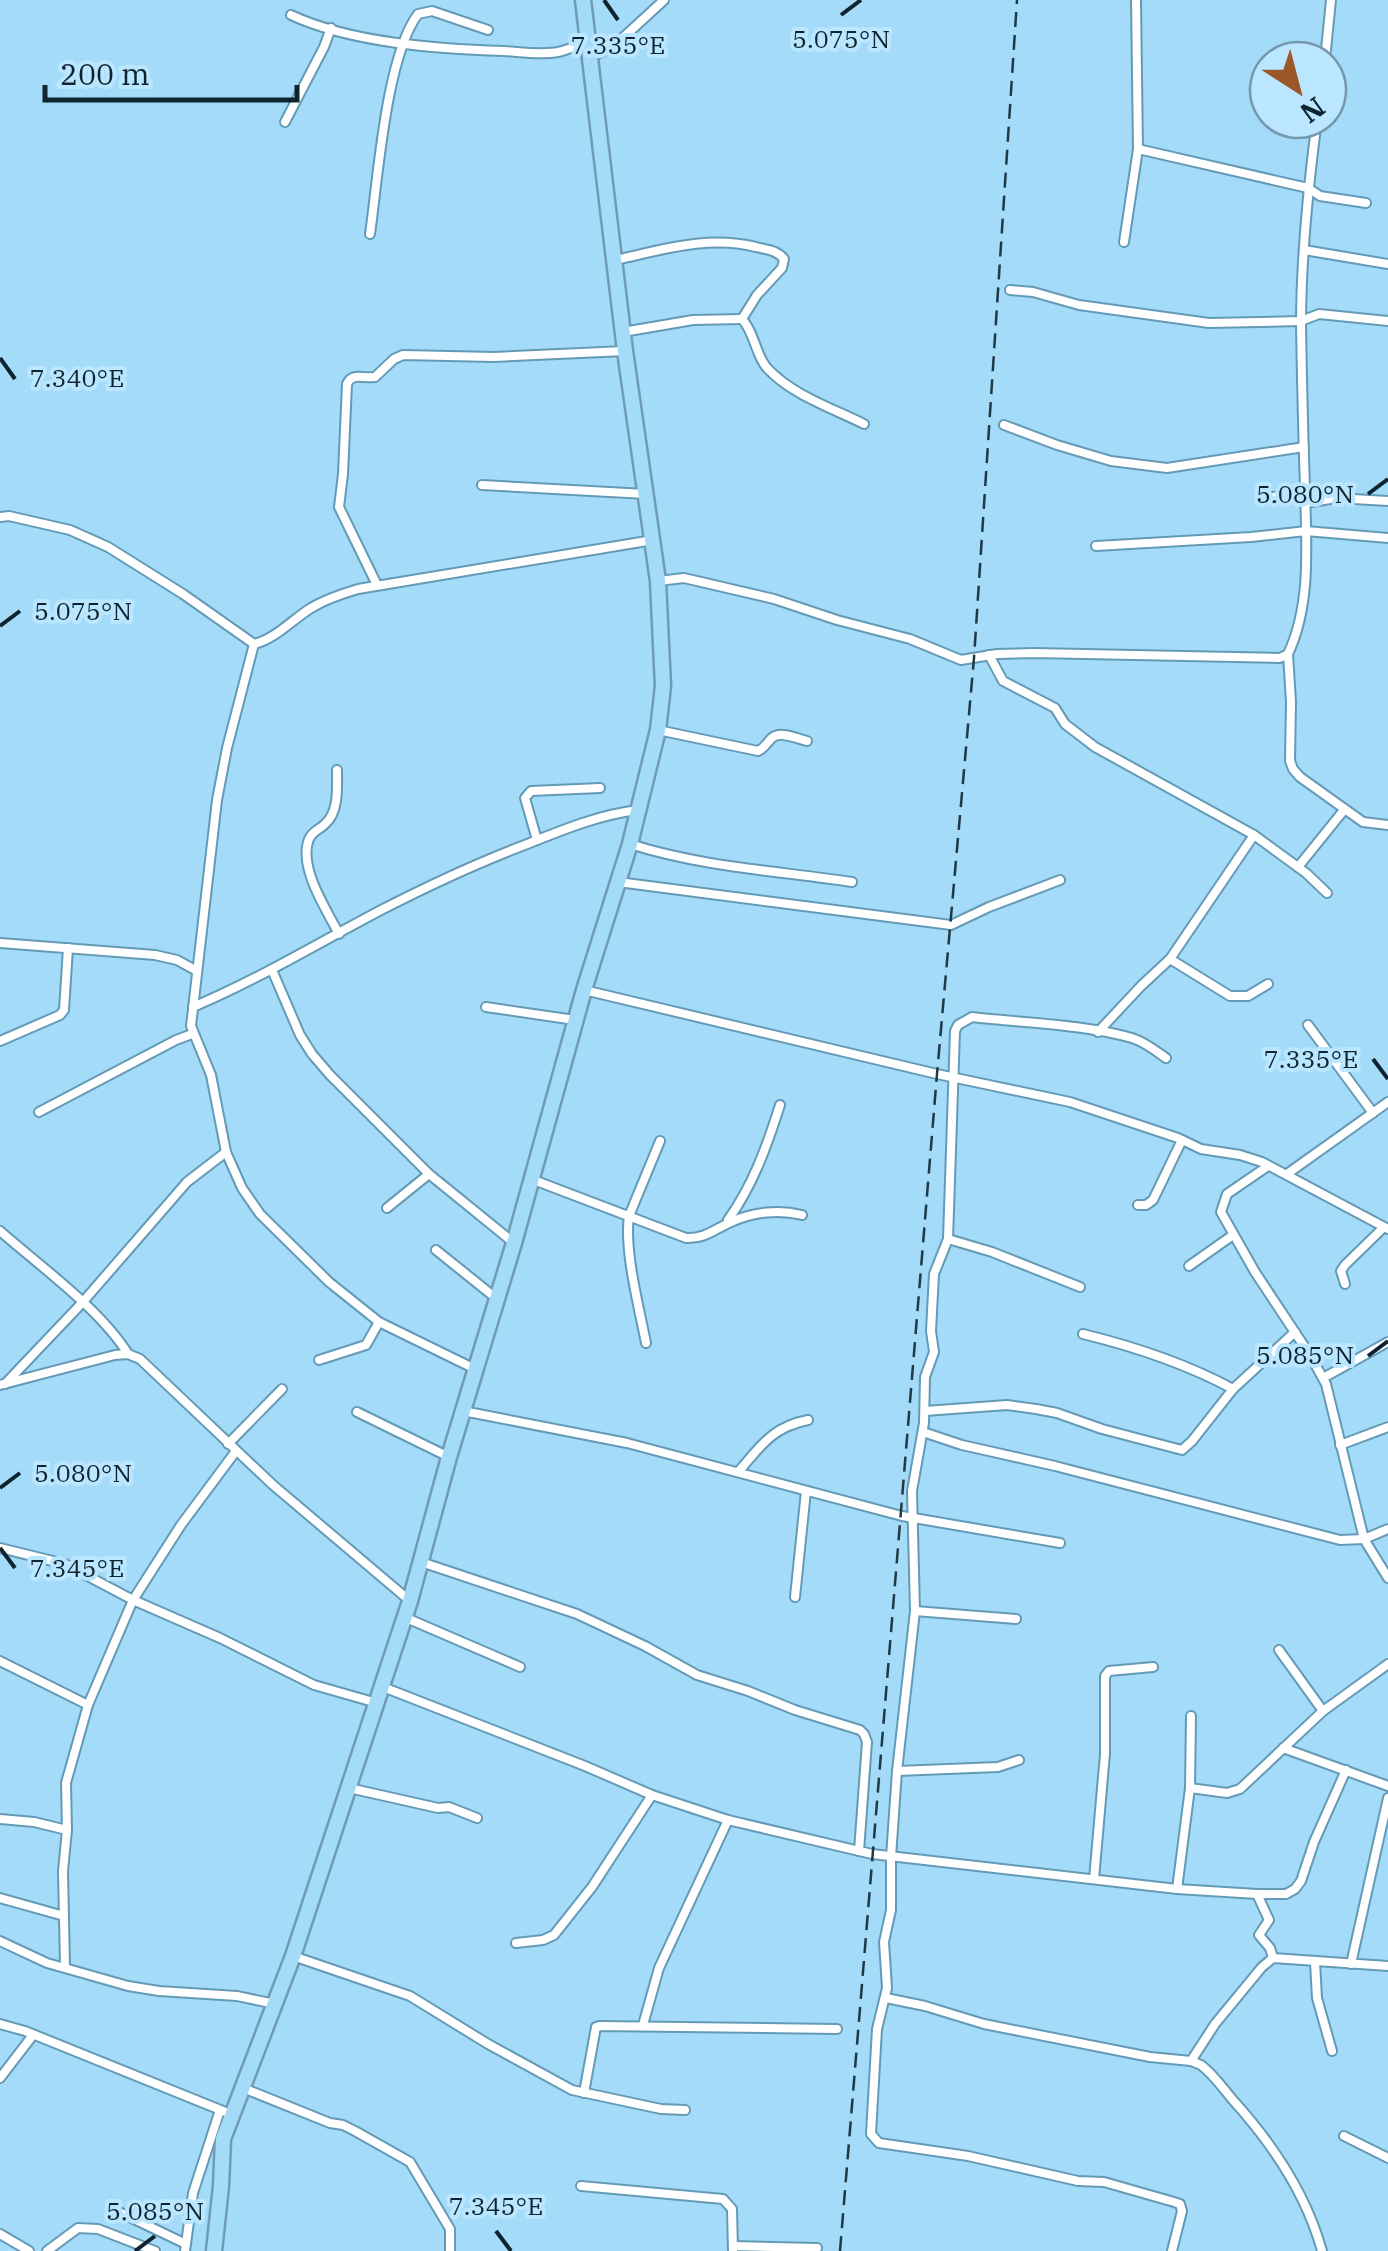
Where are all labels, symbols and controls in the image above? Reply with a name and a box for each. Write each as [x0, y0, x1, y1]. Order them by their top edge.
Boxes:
text: 5.075°N [792, 22, 890, 55]
text: 7.335°E [571, 28, 665, 61]
scale bar [45, 40, 298, 102]
north arrow [1248, 40, 1348, 140]
text: 200 m [60, 54, 150, 93]
text: N [1293, 89, 1333, 132]
text: 7.340°E [30, 361, 124, 394]
text: 5.080°N [1256, 477, 1354, 510]
text: 5.075°N [34, 594, 132, 627]
text: 7.335°E [1264, 1042, 1358, 1075]
text: 5.085°N [1256, 1338, 1354, 1371]
text: 5.080°N [34, 1456, 132, 1489]
text: 7.345°E [30, 1551, 124, 1584]
text: 7.345°E [449, 2189, 543, 2222]
text: 5.085°N [106, 2194, 204, 2227]

